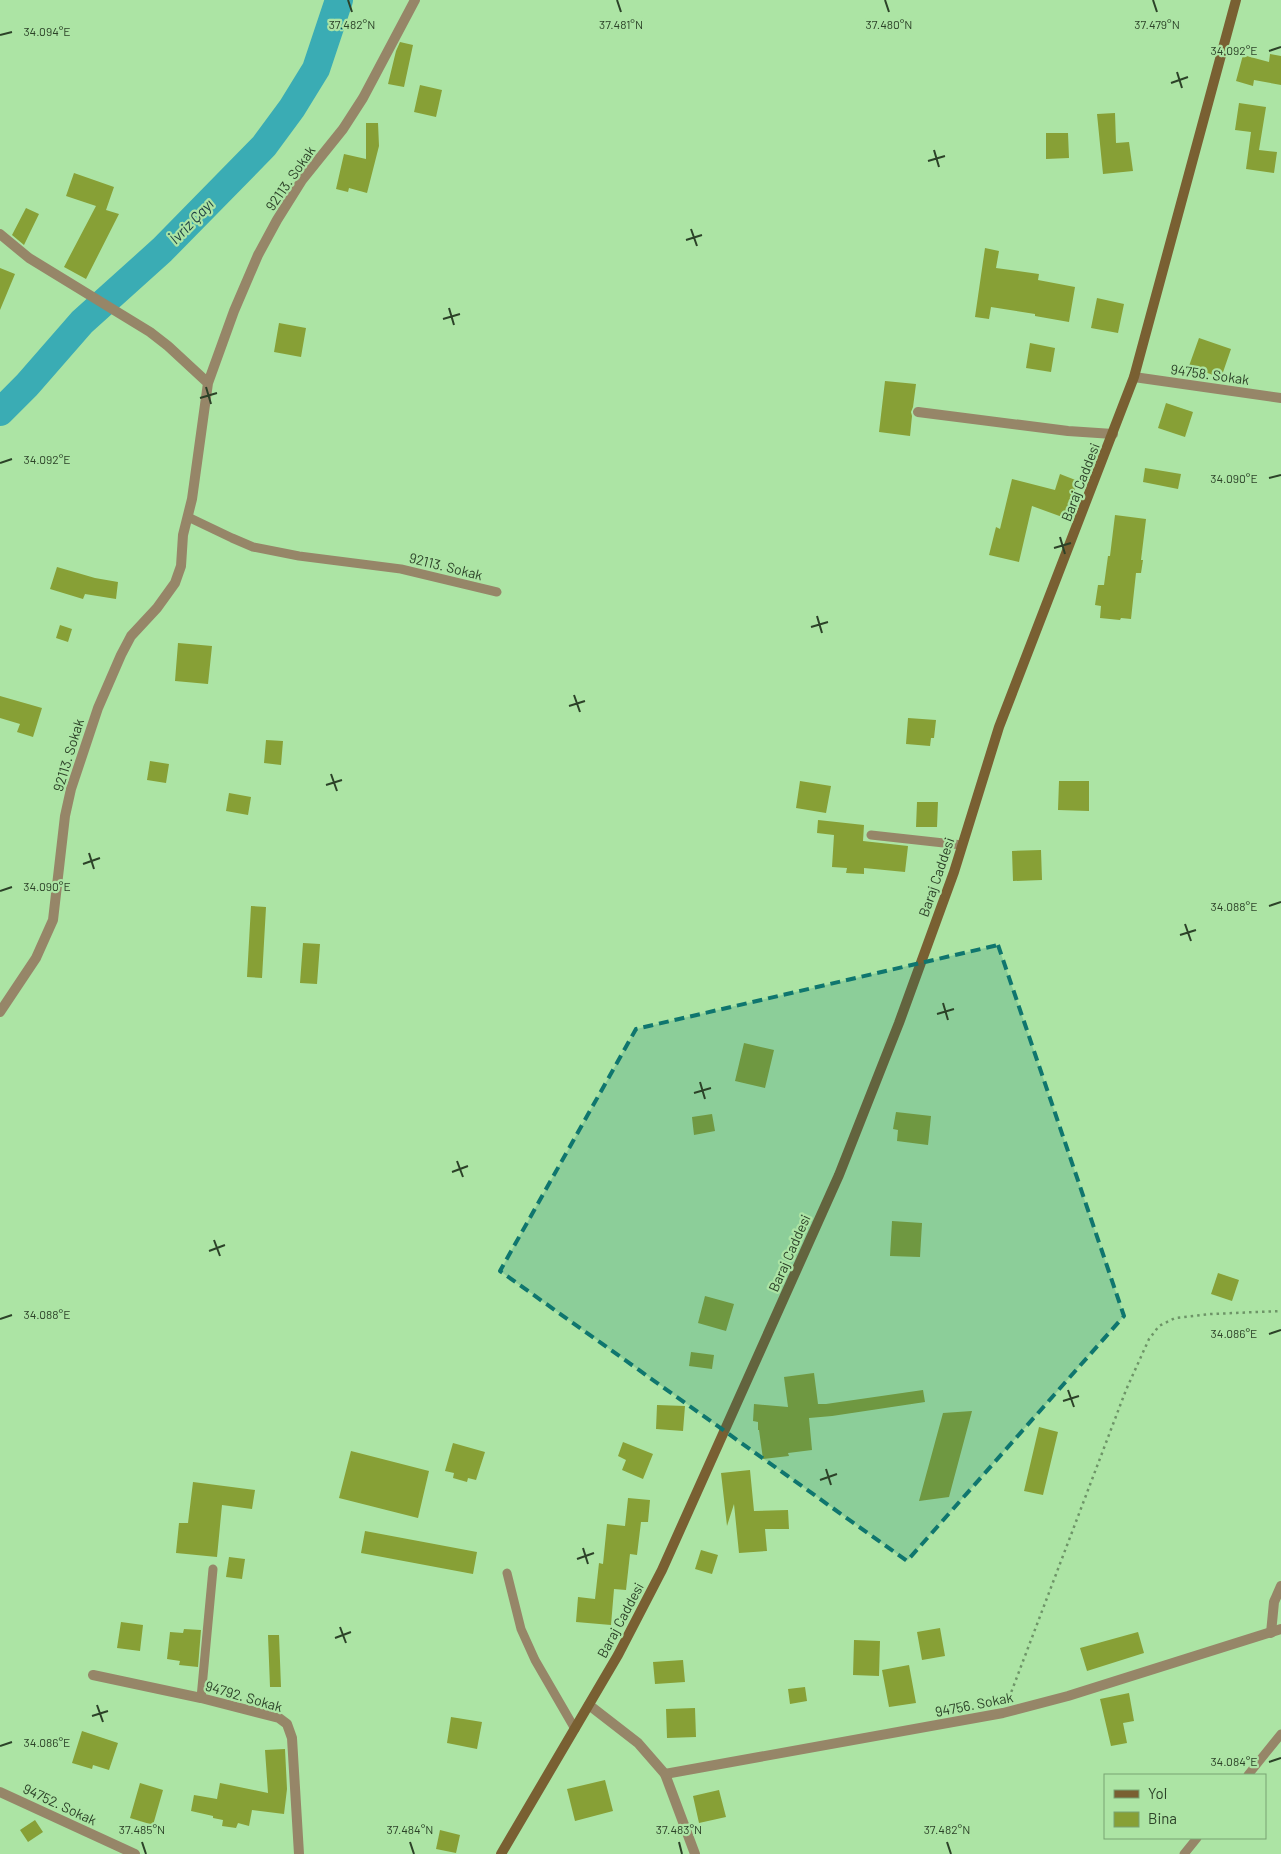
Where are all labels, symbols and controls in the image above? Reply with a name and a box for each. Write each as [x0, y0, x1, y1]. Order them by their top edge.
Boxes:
text: 37.482°N [329, 17, 375, 31]
text: 37.481°N [599, 17, 643, 31]
text: 37.480°N [866, 17, 912, 31]
text: 37.479°N [1134, 17, 1180, 31]
text: 34.094°E [23, 24, 71, 38]
text: 34.092°E [1210, 43, 1258, 57]
street label: 92113. Sokak [261, 142, 319, 214]
water label: İvriz Çayı [165, 195, 217, 247]
street label: 94758. Sokak [1170, 360, 1250, 388]
street label: Baraj Caddesi [1057, 440, 1103, 524]
text: 34.092°E [23, 452, 71, 466]
text: 34.090°E [1210, 471, 1258, 485]
street label: 92113. Sokak [407, 549, 485, 583]
street label: 92113. Sokak [49, 717, 87, 793]
street label: Baraj Caddesi [914, 835, 958, 919]
text: 34.090°E [23, 879, 71, 893]
text: 34.088°E [1211, 899, 1257, 913]
street label: Baraj Caddesi [764, 1212, 814, 1294]
text: 34.088°E [24, 1307, 70, 1321]
text: 34.086°E [1211, 1326, 1257, 1340]
street label: Baraj Caddesi [593, 1579, 647, 1661]
street label: 94792. Sokak [203, 1677, 285, 1715]
street label: 94756. Sokak [934, 1688, 1014, 1720]
text: 34.086°E [24, 1735, 70, 1749]
text: 34.084°E [1210, 1754, 1258, 1768]
legend [1104, 1774, 1266, 1839]
street label: 94752. Sokak [20, 1780, 100, 1828]
text: Yol [1148, 1784, 1167, 1802]
text: Bina [1148, 1809, 1177, 1827]
text: 37.485°N [119, 1822, 165, 1836]
text: 37.484°N [387, 1822, 433, 1836]
text: 37.483°N [656, 1822, 702, 1836]
text: 37.482°N [924, 1822, 970, 1836]

